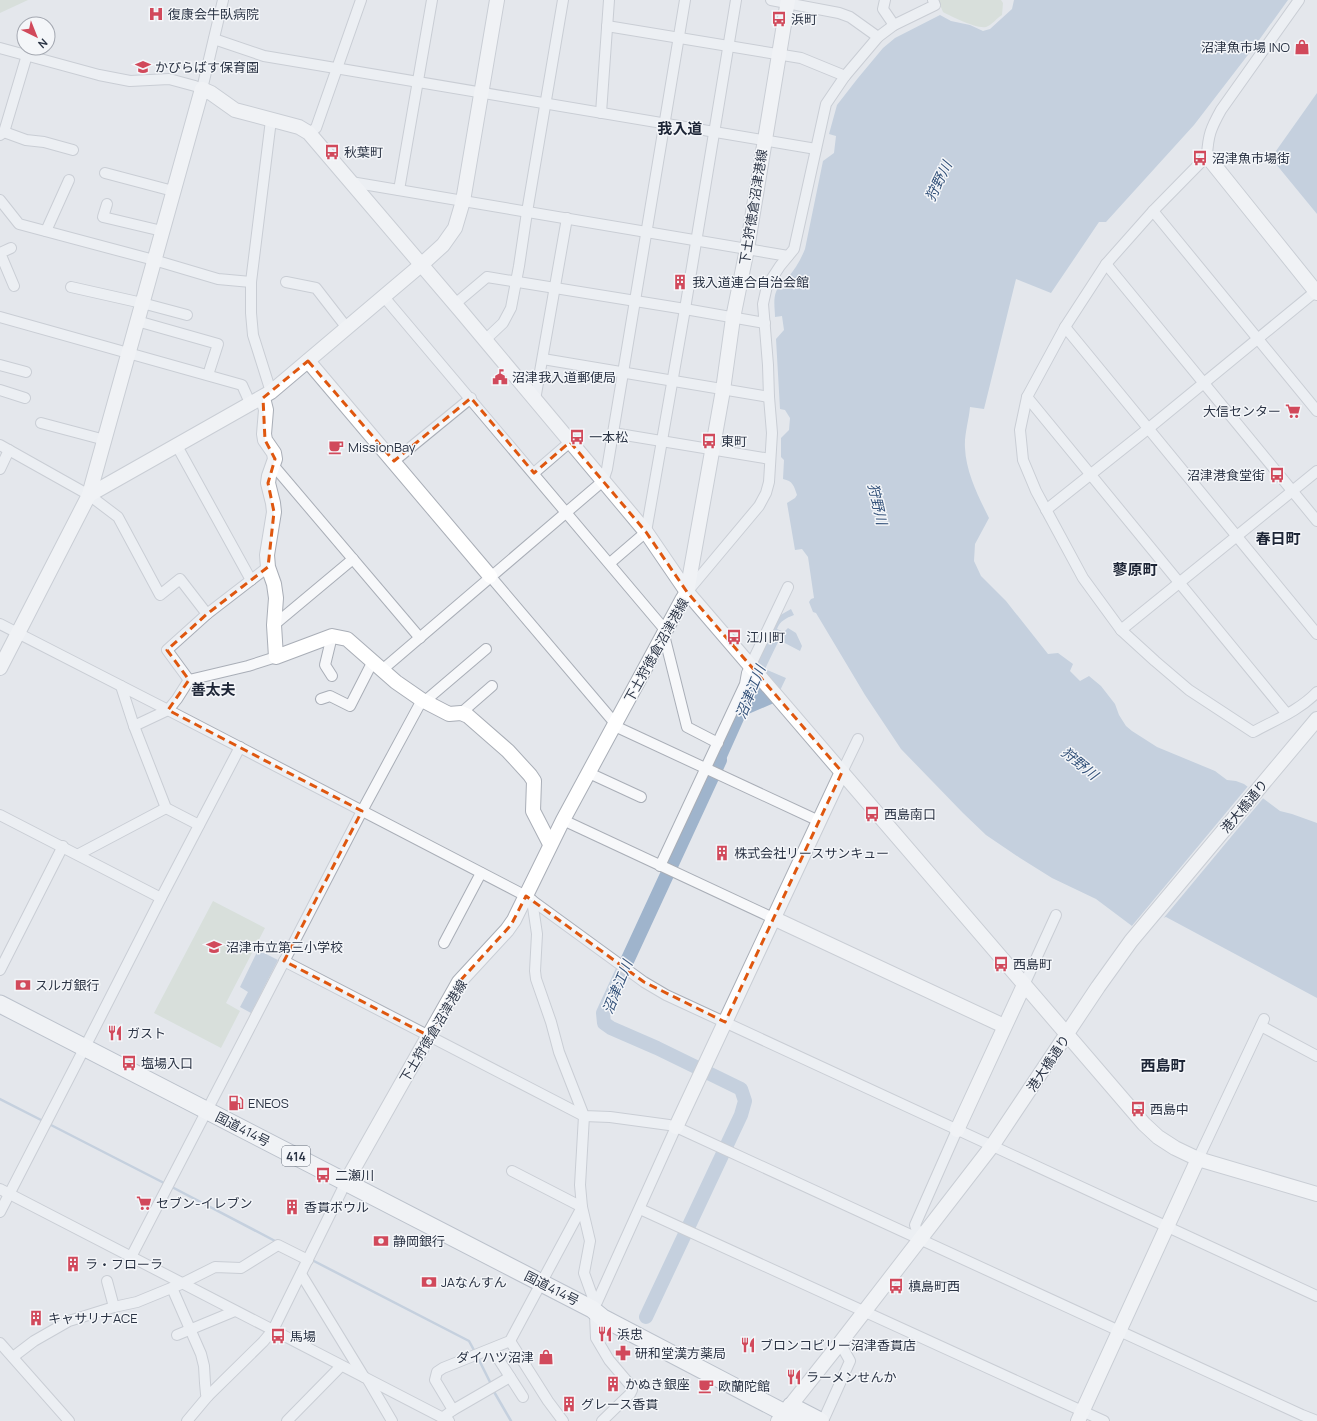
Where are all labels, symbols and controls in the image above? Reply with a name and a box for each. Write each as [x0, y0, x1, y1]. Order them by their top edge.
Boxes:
hospital icon: 復康会牛臥病院 [147, 5, 165, 23]
place label: 復康会牛臥病院 [168, 5, 259, 23]
bus stop icon: 浜町 [770, 10, 788, 28]
place label: 浜町 [791, 10, 817, 28]
north arrow [16, 16, 56, 56]
text: N [35, 35, 51, 52]
place label: 沼津魚市場 INO [1201, 38, 1291, 56]
shop icon: 沼津魚市場 INO [1293, 38, 1311, 56]
school or university icon: かぴらばす保育園 [134, 58, 152, 76]
place label: かぴらばす保育園 [155, 58, 259, 76]
district label: 我入道 [657, 118, 703, 139]
bus stop icon: 秋葉町 [323, 143, 341, 161]
place label: 秋葉町 [344, 143, 383, 161]
street label: 下土狩徳倉沼津港線 [735, 148, 771, 266]
bus stop icon: 沼津魚市場街 [1191, 149, 1209, 167]
place label: 沼津魚市場街 [1212, 149, 1290, 167]
water label: 狩野川 [920, 156, 957, 204]
building icon: 我入道連合自治会館 [671, 273, 689, 291]
place label: 我入道連合自治会館 [692, 273, 809, 291]
public building icon: 沼津我入道郵便局 [491, 368, 509, 386]
place label: 沼津我入道郵便局 [512, 368, 616, 386]
place label: 大信センター [1203, 402, 1281, 420]
supermarket icon: 大信センター [1284, 402, 1302, 420]
bus stop icon: 一本松 [568, 428, 586, 446]
place label: 一本松 [589, 428, 628, 446]
bus stop icon: 東町 [700, 432, 718, 450]
place label: 東町 [721, 432, 747, 450]
cafe icon: MissionBay [327, 438, 345, 456]
place label: MissionBay [348, 438, 416, 456]
place label: 沼津港食堂街 [1187, 466, 1265, 484]
bus stop icon: 沼津港食堂街 [1268, 466, 1286, 484]
water label: 狩野川 [864, 481, 892, 529]
district label: 春日町 [1255, 528, 1301, 549]
district label: 蓼原町 [1112, 559, 1158, 580]
street label: 下土狩徳倉沼津港線 [620, 594, 692, 706]
bus stop icon: 江川町 [725, 628, 743, 646]
place label: 江川町 [746, 628, 785, 646]
water label: 沼津江川 [731, 661, 770, 722]
district label: 善太夫 [190, 679, 236, 700]
water label: 狩野川 [1058, 742, 1104, 785]
street label: 港大橋通り [1216, 775, 1272, 837]
bus stop icon: 西島南口 [863, 805, 881, 823]
place label: 西島南口 [884, 805, 936, 823]
building icon: 株式会社リースサンキュー [713, 844, 731, 862]
place label: 株式会社リースサンキュー [734, 844, 889, 862]
school or university icon: 沼津市立第三小学校 [205, 938, 223, 956]
place label: 沼津市立第三小学校 [226, 938, 343, 956]
bus stop icon: 西島町 [992, 955, 1010, 973]
place label: 西島町 [1013, 955, 1052, 973]
water label: 沼津江川 [598, 956, 637, 1017]
bank icon: スルガ銀行 [14, 976, 32, 994]
place label: スルガ銀行 [35, 976, 100, 994]
street label: 下土狩徳倉沼津港線 [395, 976, 471, 1086]
restaurant icon: ガスト [106, 1024, 124, 1042]
place label: ガスト [127, 1024, 166, 1042]
street label: 港大橋通り [1022, 1031, 1074, 1095]
bus stop icon: 塩場入口 [120, 1054, 138, 1072]
place label: 塩場入口 [141, 1054, 193, 1072]
district label: 西島町 [1140, 1055, 1186, 1076]
fuel station icon: ENEOS [227, 1094, 245, 1112]
place label: ENEOS [248, 1094, 289, 1112]
bus stop icon: 西島中 [1129, 1100, 1147, 1118]
place label: 西島中 [1150, 1100, 1189, 1118]
street label: 国道414号 [212, 1107, 274, 1151]
road number: 414 [282, 1146, 310, 1166]
bus stop icon: 二瀬川 [314, 1166, 332, 1184]
place label: 二瀬川 [335, 1166, 374, 1184]
supermarket icon: セブン-イレブン [135, 1194, 153, 1212]
place label: セブン-イレブン [156, 1194, 252, 1212]
building icon: 香貫ボウル [283, 1198, 301, 1216]
place label: 香貫ボウル [304, 1198, 369, 1216]
bank icon: 静岡銀行 [372, 1232, 390, 1250]
place label: 静岡銀行 [393, 1232, 445, 1250]
building icon: ラ・フローラ [64, 1255, 82, 1273]
place label: ラ・フローラ [85, 1255, 163, 1273]
street label: 国道414号 [521, 1266, 583, 1310]
bank icon: JAなんすん [420, 1273, 438, 1291]
place label: JAなんすん [441, 1273, 507, 1291]
bus stop icon: 槙島町西 [887, 1277, 905, 1295]
place label: 槙島町西 [908, 1277, 960, 1295]
building icon: キャサリナACE [27, 1309, 45, 1327]
place label: キャサリナACE [48, 1309, 138, 1327]
restaurant icon: 浜忠 [596, 1325, 614, 1343]
place label: 浜忠 [617, 1325, 643, 1343]
bus stop icon: 馬場 [269, 1327, 287, 1345]
place label: 馬場 [290, 1327, 316, 1345]
restaurant icon: ブロンコビリー沼津香貫店 [739, 1336, 757, 1354]
place label: ブロンコビリー沼津香貫店 [760, 1336, 916, 1354]
pharmacy icon: 研和堂漢方薬局 [614, 1344, 632, 1362]
place label: 研和堂漢方薬局 [635, 1344, 726, 1362]
place label: ダイハツ沼津 [456, 1348, 534, 1366]
shop icon: ダイハツ沼津 [537, 1348, 555, 1366]
restaurant icon: ラーメンせんか [785, 1368, 803, 1386]
place label: ラーメンせんか [806, 1368, 896, 1386]
building icon: かぬき銀座 [604, 1375, 622, 1393]
place label: かぬき銀座 [625, 1375, 690, 1393]
cafe icon: 欧蘭陀館 [697, 1377, 715, 1395]
place label: 欧蘭陀館 [718, 1377, 770, 1395]
building icon: グレース香貫 [560, 1395, 578, 1413]
place label: グレース香貫 [581, 1395, 658, 1413]

